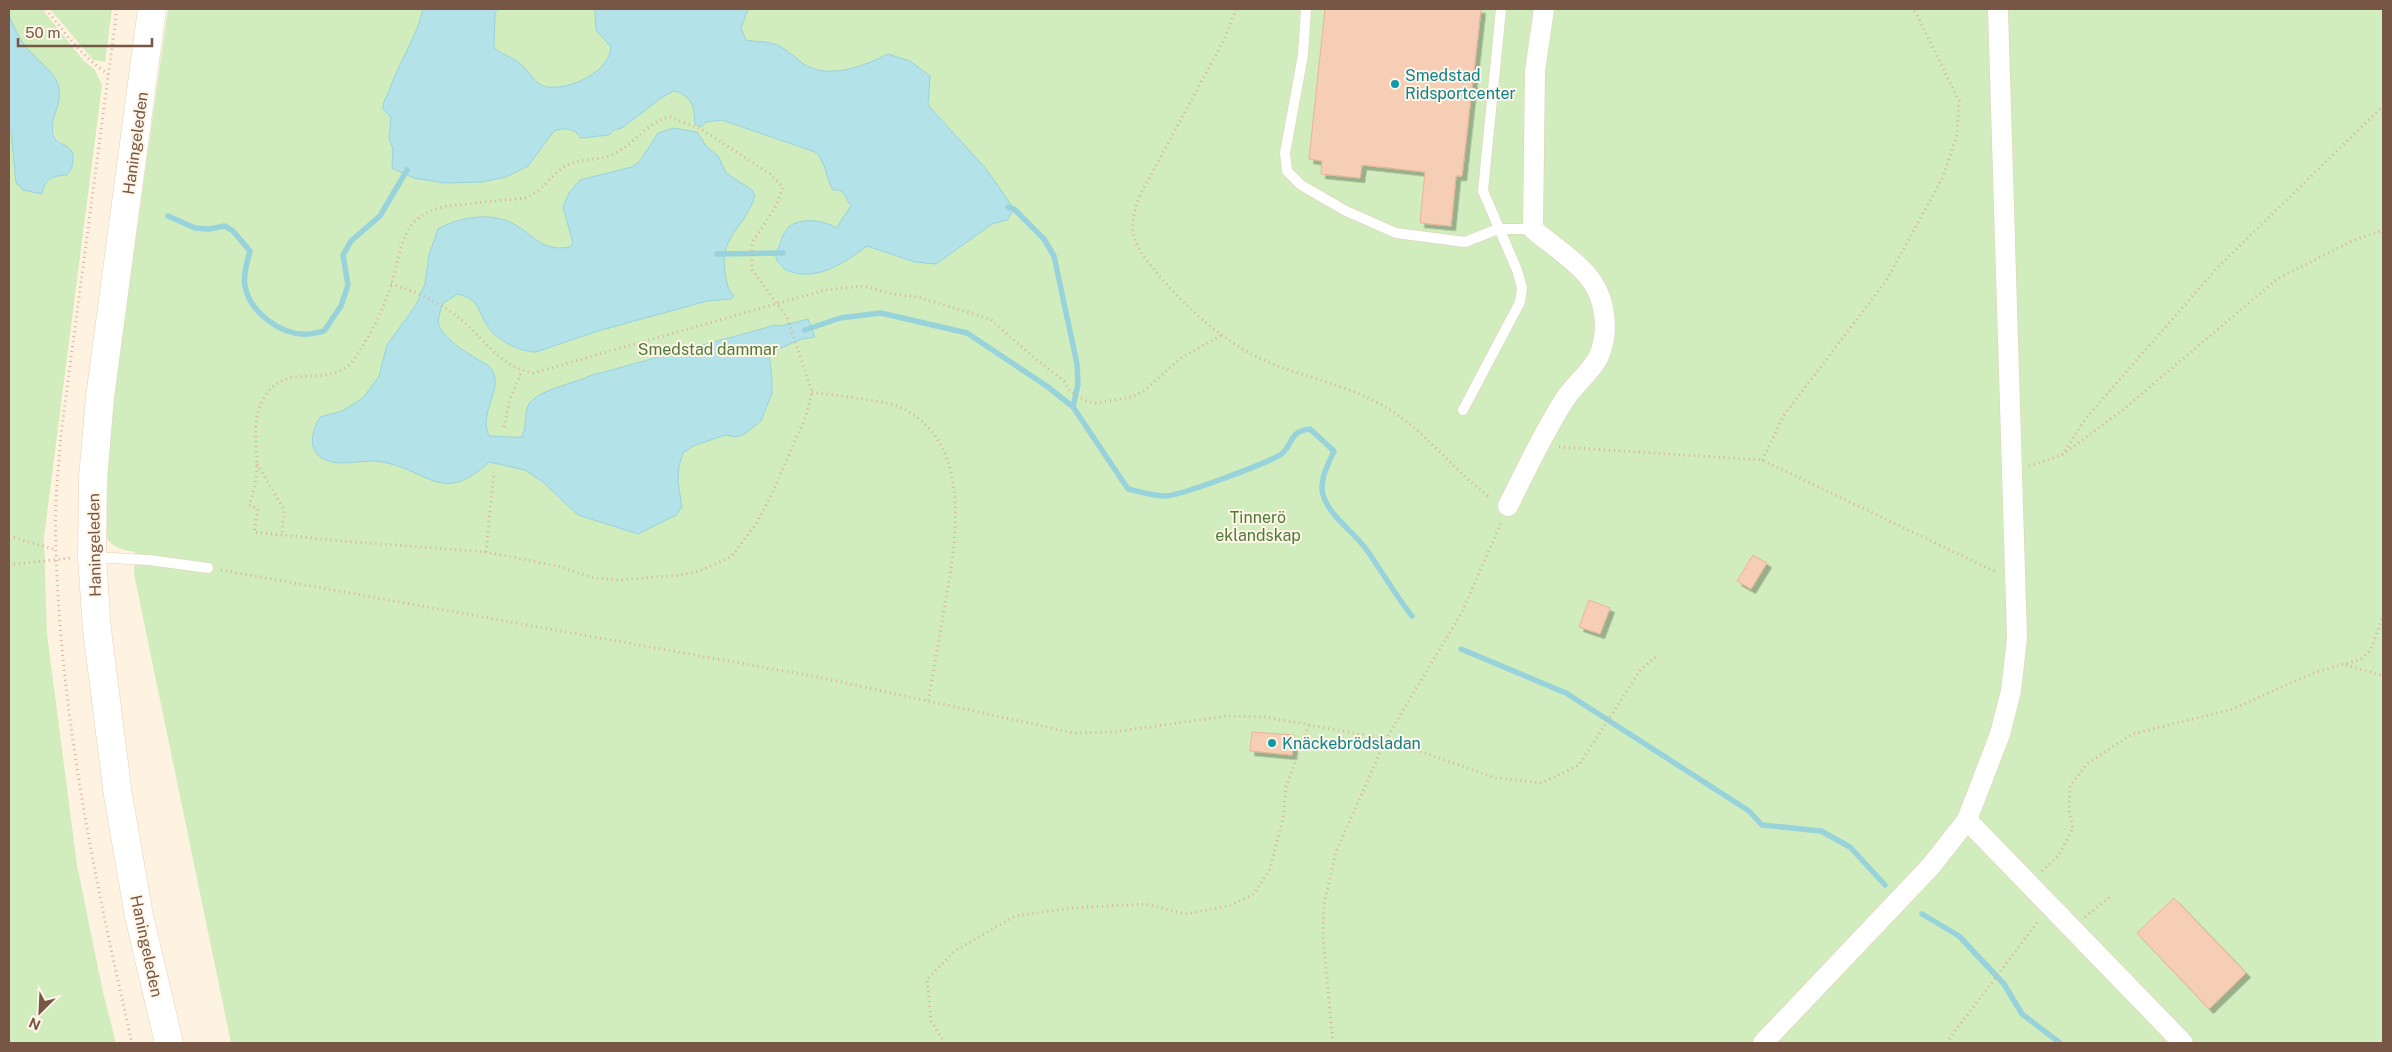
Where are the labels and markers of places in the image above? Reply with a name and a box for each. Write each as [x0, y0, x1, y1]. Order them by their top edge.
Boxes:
place label: Smedstad Ridsportcenter [1405, 66, 1516, 103]
marker: Smedstad Ridsportcenter [1389, 78, 1401, 90]
place label: Knäckebrödsladan [1282, 734, 1421, 753]
marker: Knäckebrödsladan [1266, 737, 1278, 749]

